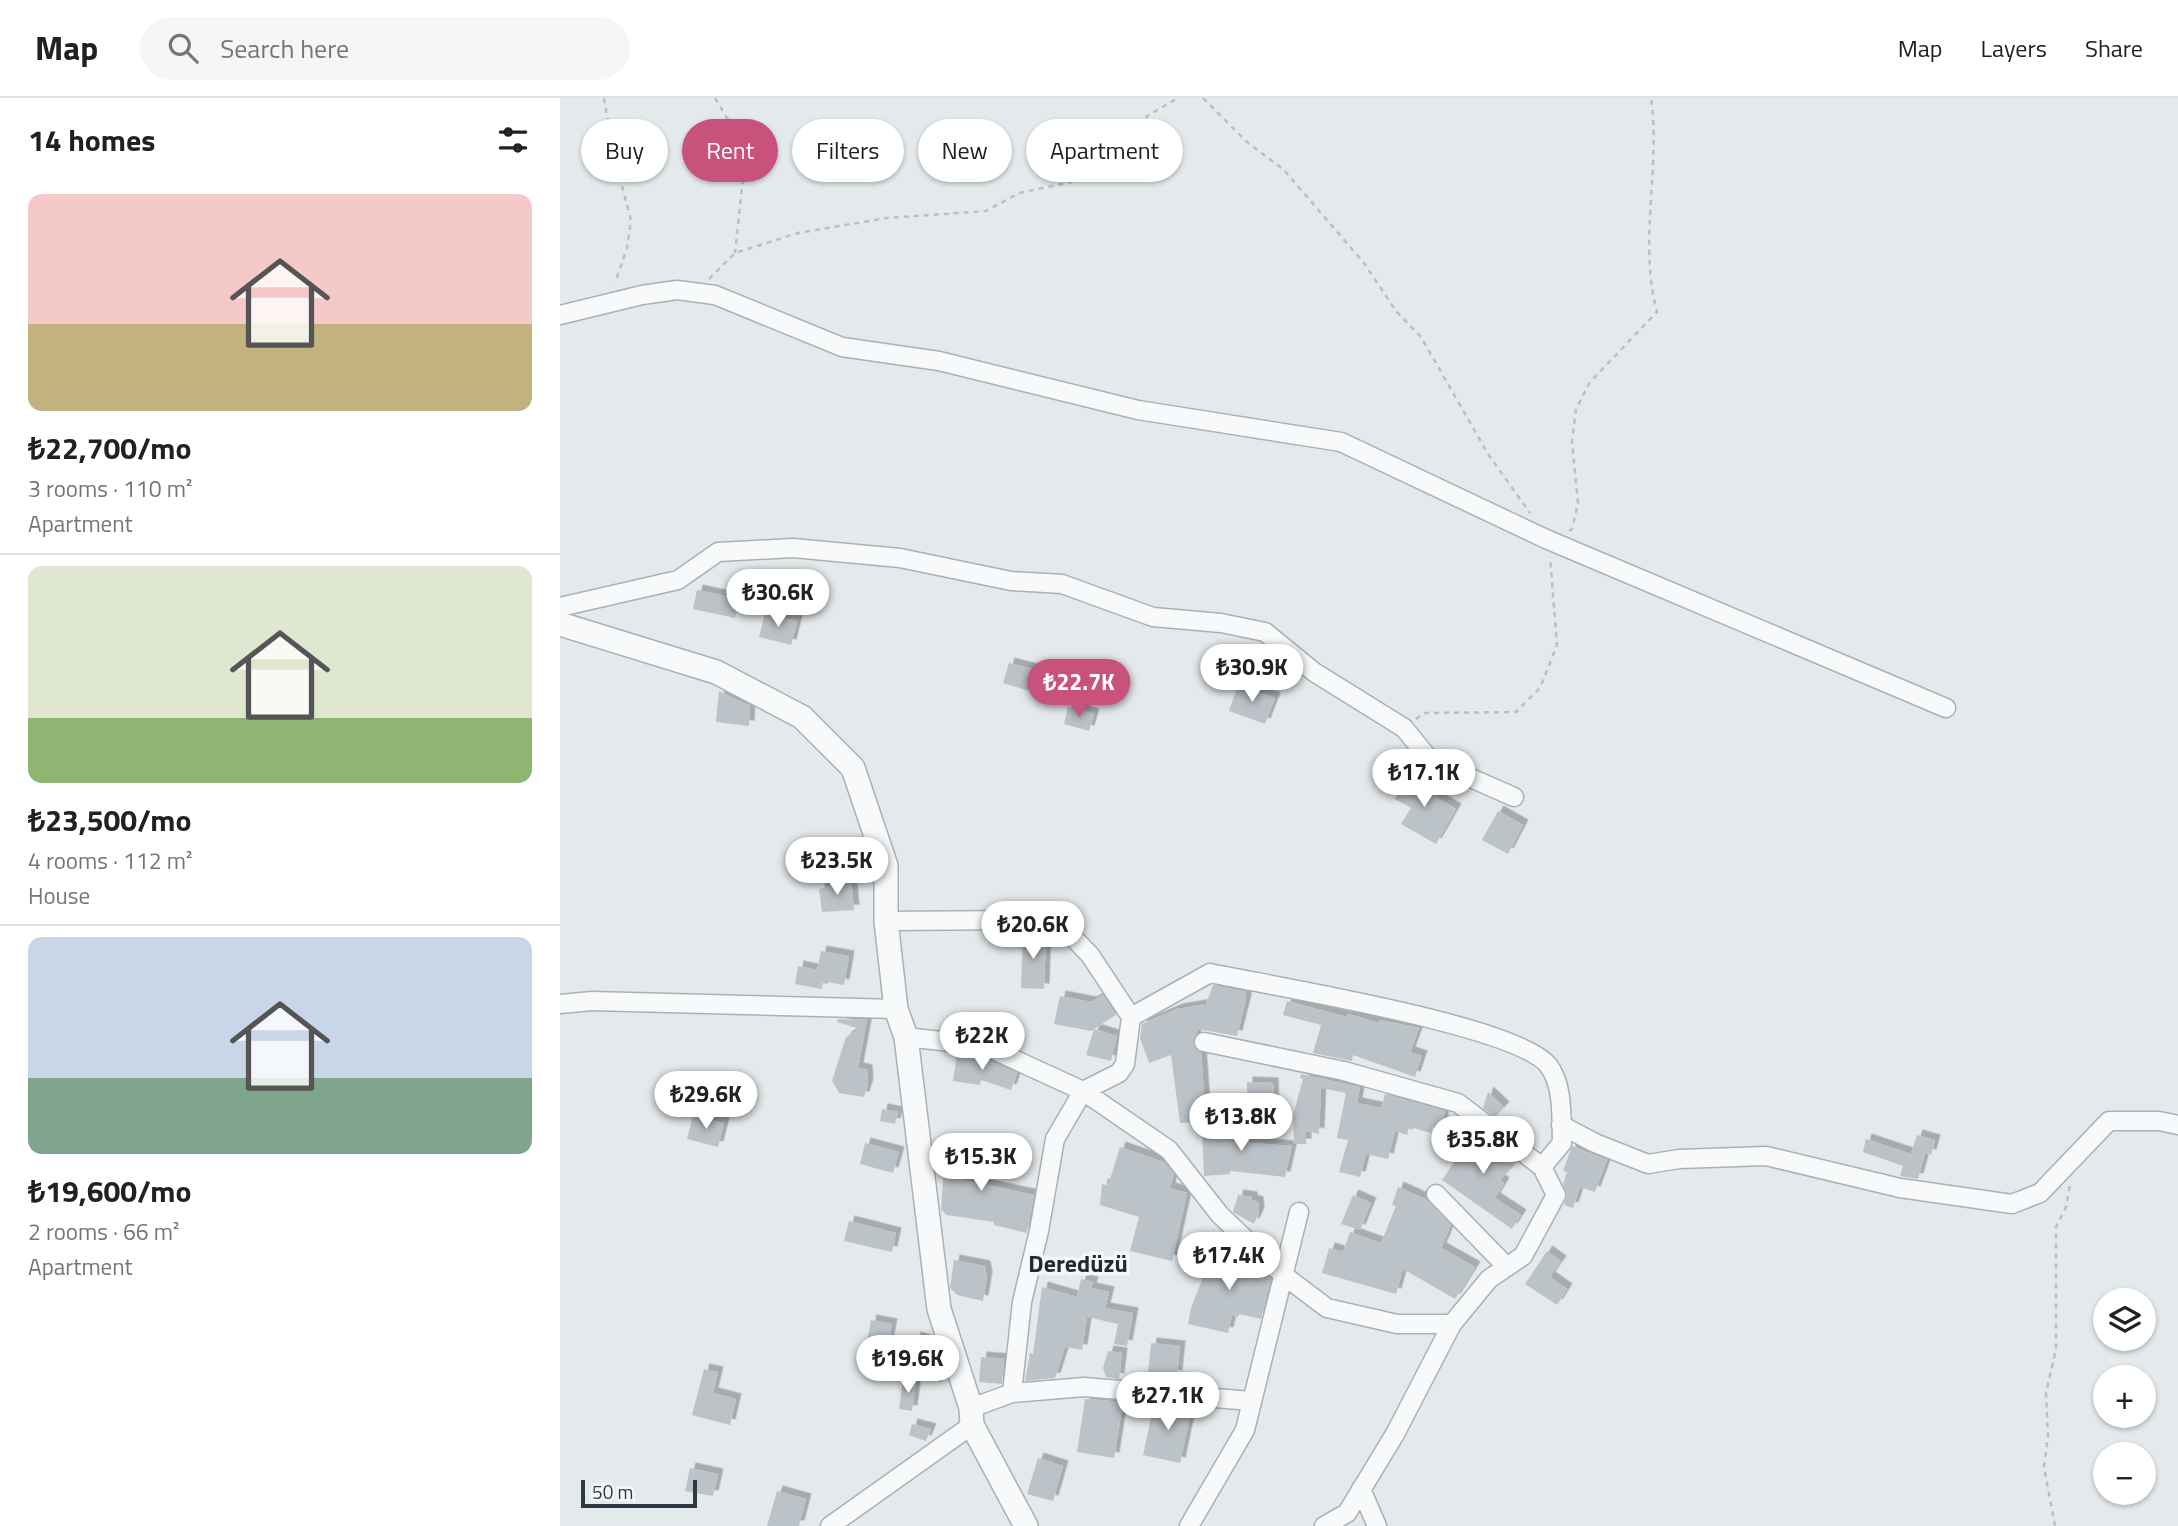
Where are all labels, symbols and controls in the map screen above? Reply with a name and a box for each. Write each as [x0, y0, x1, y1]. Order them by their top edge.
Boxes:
search box [140, 17, 630, 80]
text: Map [35, 23, 98, 73]
icon: search [164, 29, 202, 67]
text: Search here [220, 29, 349, 68]
text: Map [1898, 30, 1943, 66]
text: Layers [1981, 30, 2047, 66]
text: Share [2085, 30, 2143, 66]
text: 14 homes [28, 117, 155, 163]
chip: Buy [581, 119, 668, 182]
chip: Rent [682, 119, 778, 182]
chip: Filters [792, 119, 904, 182]
chip: New [918, 119, 1012, 182]
chip: Apartment [1026, 119, 1183, 182]
icon: filters [494, 121, 532, 159]
icon: home [217, 240, 343, 366]
text: ₺22,700/mo [28, 425, 192, 471]
text: 3 rooms · 110 m² [28, 471, 192, 506]
text: Apartment [28, 506, 133, 541]
pin: ₺30.6K [721, 570, 835, 629]
text: ₺30.6K [742, 574, 814, 609]
icon: home [217, 612, 343, 738]
pin: ₺30.9K [1195, 644, 1309, 704]
text: ₺30.9K [1216, 649, 1288, 684]
pin: ₺22.7K [1022, 660, 1136, 719]
text: ₺22.7K [1043, 664, 1115, 699]
pin: ₺17.1K [1367, 750, 1481, 809]
text: ₺17.1K [1388, 754, 1460, 789]
text: ₺23,500/mo [28, 797, 192, 843]
pin: ₺23.5K [780, 838, 894, 897]
text: ₺23.5K [801, 842, 873, 877]
text: 4 rooms · 112 m² [28, 843, 192, 878]
text: House [28, 878, 90, 913]
pin: ₺20.6K [976, 902, 1090, 961]
text: ₺20.6K [997, 906, 1069, 941]
icon: home [217, 983, 343, 1109]
pin: ₺22K [941, 1012, 1023, 1072]
text: ₺22K [956, 1017, 1008, 1052]
pin: ₺29.6K [649, 1072, 763, 1131]
text: ₺29.6K [670, 1076, 742, 1111]
pin: ₺13.8K [1184, 1094, 1298, 1153]
text: ₺13.8K [1205, 1098, 1277, 1133]
pin: ₺35.8K [1426, 1116, 1540, 1176]
text: ₺35.8K [1447, 1121, 1519, 1156]
pin: ₺15.3K [924, 1134, 1038, 1193]
text: ₺15.3K [945, 1138, 1017, 1173]
text: ₺19,600/mo [28, 1168, 192, 1214]
text: 2 rooms · 66 m² [28, 1214, 179, 1249]
pin: ₺17.4K [1172, 1232, 1286, 1292]
text: ₺17.4K [1193, 1237, 1265, 1272]
district label: Deredüzü [1028, 1245, 1128, 1281]
text: Apartment [28, 1249, 133, 1284]
map controls [2093, 1288, 2156, 1505]
button: layers [2093, 1288, 2156, 1351]
pin: ₺19.6K [851, 1336, 965, 1395]
text: ₺19.6K [872, 1340, 944, 1375]
button: + [2093, 1365, 2156, 1428]
pin: ₺27.1K [1111, 1372, 1225, 1432]
text: ₺27.1K [1132, 1377, 1204, 1412]
button: − [2093, 1442, 2156, 1505]
scale bar [581, 1477, 696, 1509]
text: 50 m [592, 1477, 633, 1506]

